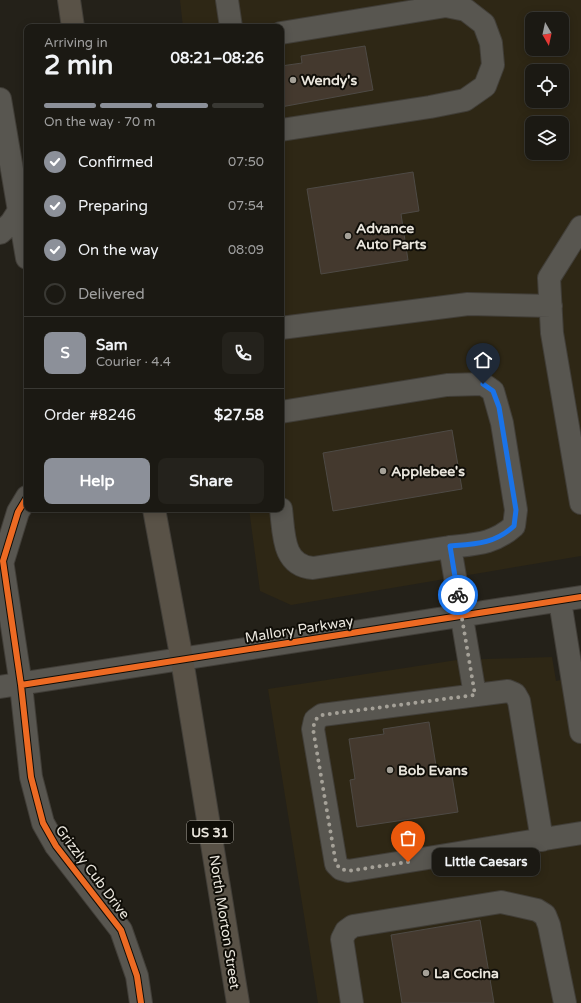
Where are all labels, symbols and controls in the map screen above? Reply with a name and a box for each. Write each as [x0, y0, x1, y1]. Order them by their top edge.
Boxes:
north arrow [525, 12, 569, 56]
map controls [525, 12, 569, 160]
text: Arriving in [44, 35, 108, 51]
text: 08:21–08:26 [171, 49, 264, 67]
text: 2 min [44, 50, 113, 81]
button: locate [525, 64, 569, 108]
place label: Wendy's [301, 72, 357, 89]
marker: Wendy's [288, 75, 298, 85]
text: On the way · 70 m [44, 114, 156, 130]
button: layers [525, 116, 569, 160]
icon: check [44, 151, 66, 173]
text: Confirmed [78, 153, 153, 171]
text: 07:50 [228, 154, 264, 170]
icon: check [44, 195, 66, 217]
text: Preparing [78, 197, 148, 215]
text: 07:54 [228, 198, 264, 214]
place label: Advance Auto Parts [356, 220, 427, 253]
marker: Advance Auto Parts [343, 231, 353, 241]
icon: check [44, 239, 66, 261]
text: On the way [78, 241, 158, 259]
text: 08:09 [228, 242, 264, 258]
text: Delivered [78, 285, 145, 303]
button: phone [222, 332, 264, 374]
text: Sam [96, 336, 127, 354]
pin [466, 343, 500, 384]
text: S [60, 344, 70, 362]
icon: home [472, 349, 494, 371]
text: Courier · 4.4 [96, 354, 171, 370]
text: Order #8246 [44, 406, 136, 424]
text: $27.58 [214, 406, 264, 424]
button: Help [44, 458, 150, 504]
button: Share [158, 458, 264, 504]
place label: Applebee's [391, 463, 465, 480]
marker: Applebee's [378, 466, 388, 476]
courier [438, 575, 478, 615]
icon: bike [447, 584, 469, 606]
street label: Mallory Parkway [244, 612, 355, 646]
place label: Bob Evans [398, 762, 468, 779]
marker: Bob Evans [385, 765, 395, 775]
road number: US 31 [187, 821, 233, 843]
pin [391, 821, 425, 862]
street label: Grizzly Cub Drive [52, 822, 133, 923]
icon: bag [397, 827, 419, 849]
callout: Little Caesars [432, 848, 540, 876]
street label: North Morton Street [206, 854, 244, 991]
text: Little Caesars [444, 854, 528, 870]
place label: La Cocina [434, 965, 499, 982]
marker: La Cocina [421, 968, 431, 978]

